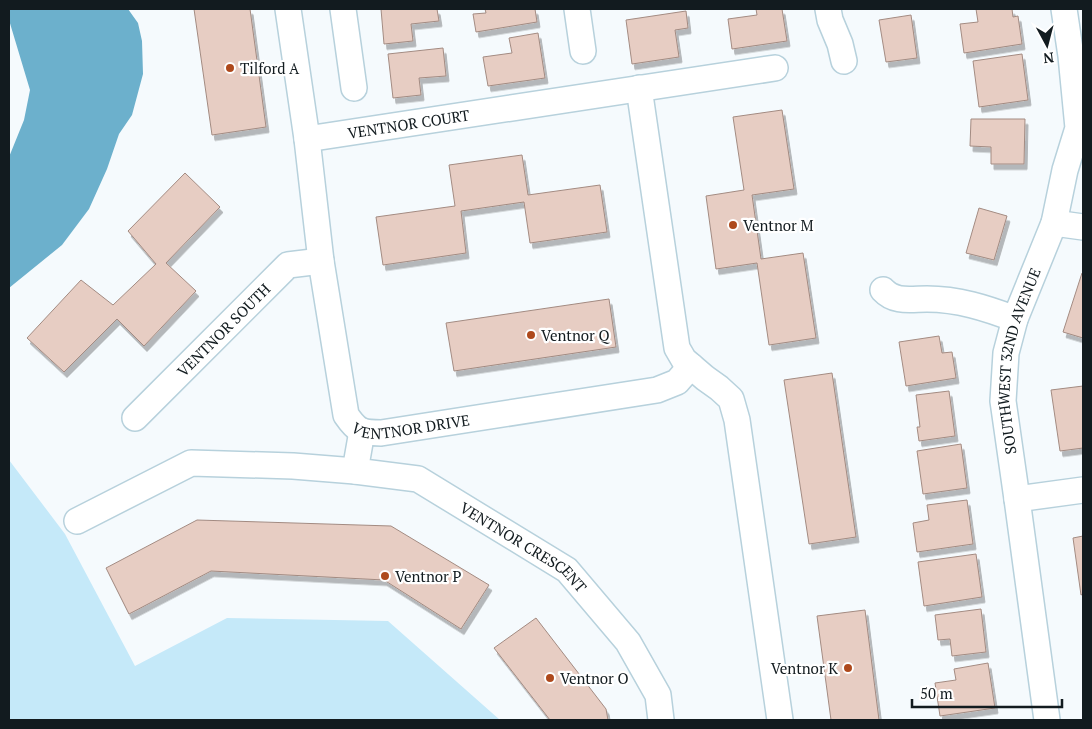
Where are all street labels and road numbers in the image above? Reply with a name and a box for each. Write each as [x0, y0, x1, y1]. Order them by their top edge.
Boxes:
street label: VENTNOR COURT [346, 104, 471, 143]
street label: SOUTHWEST 32ND AVENUE [993, 265, 1045, 456]
street label: VENTNOR SOUTH [172, 279, 274, 381]
street label: VENTNOR DRIVE [348, 409, 471, 443]
street label: VENTNOR CRESCENT [457, 497, 591, 596]

